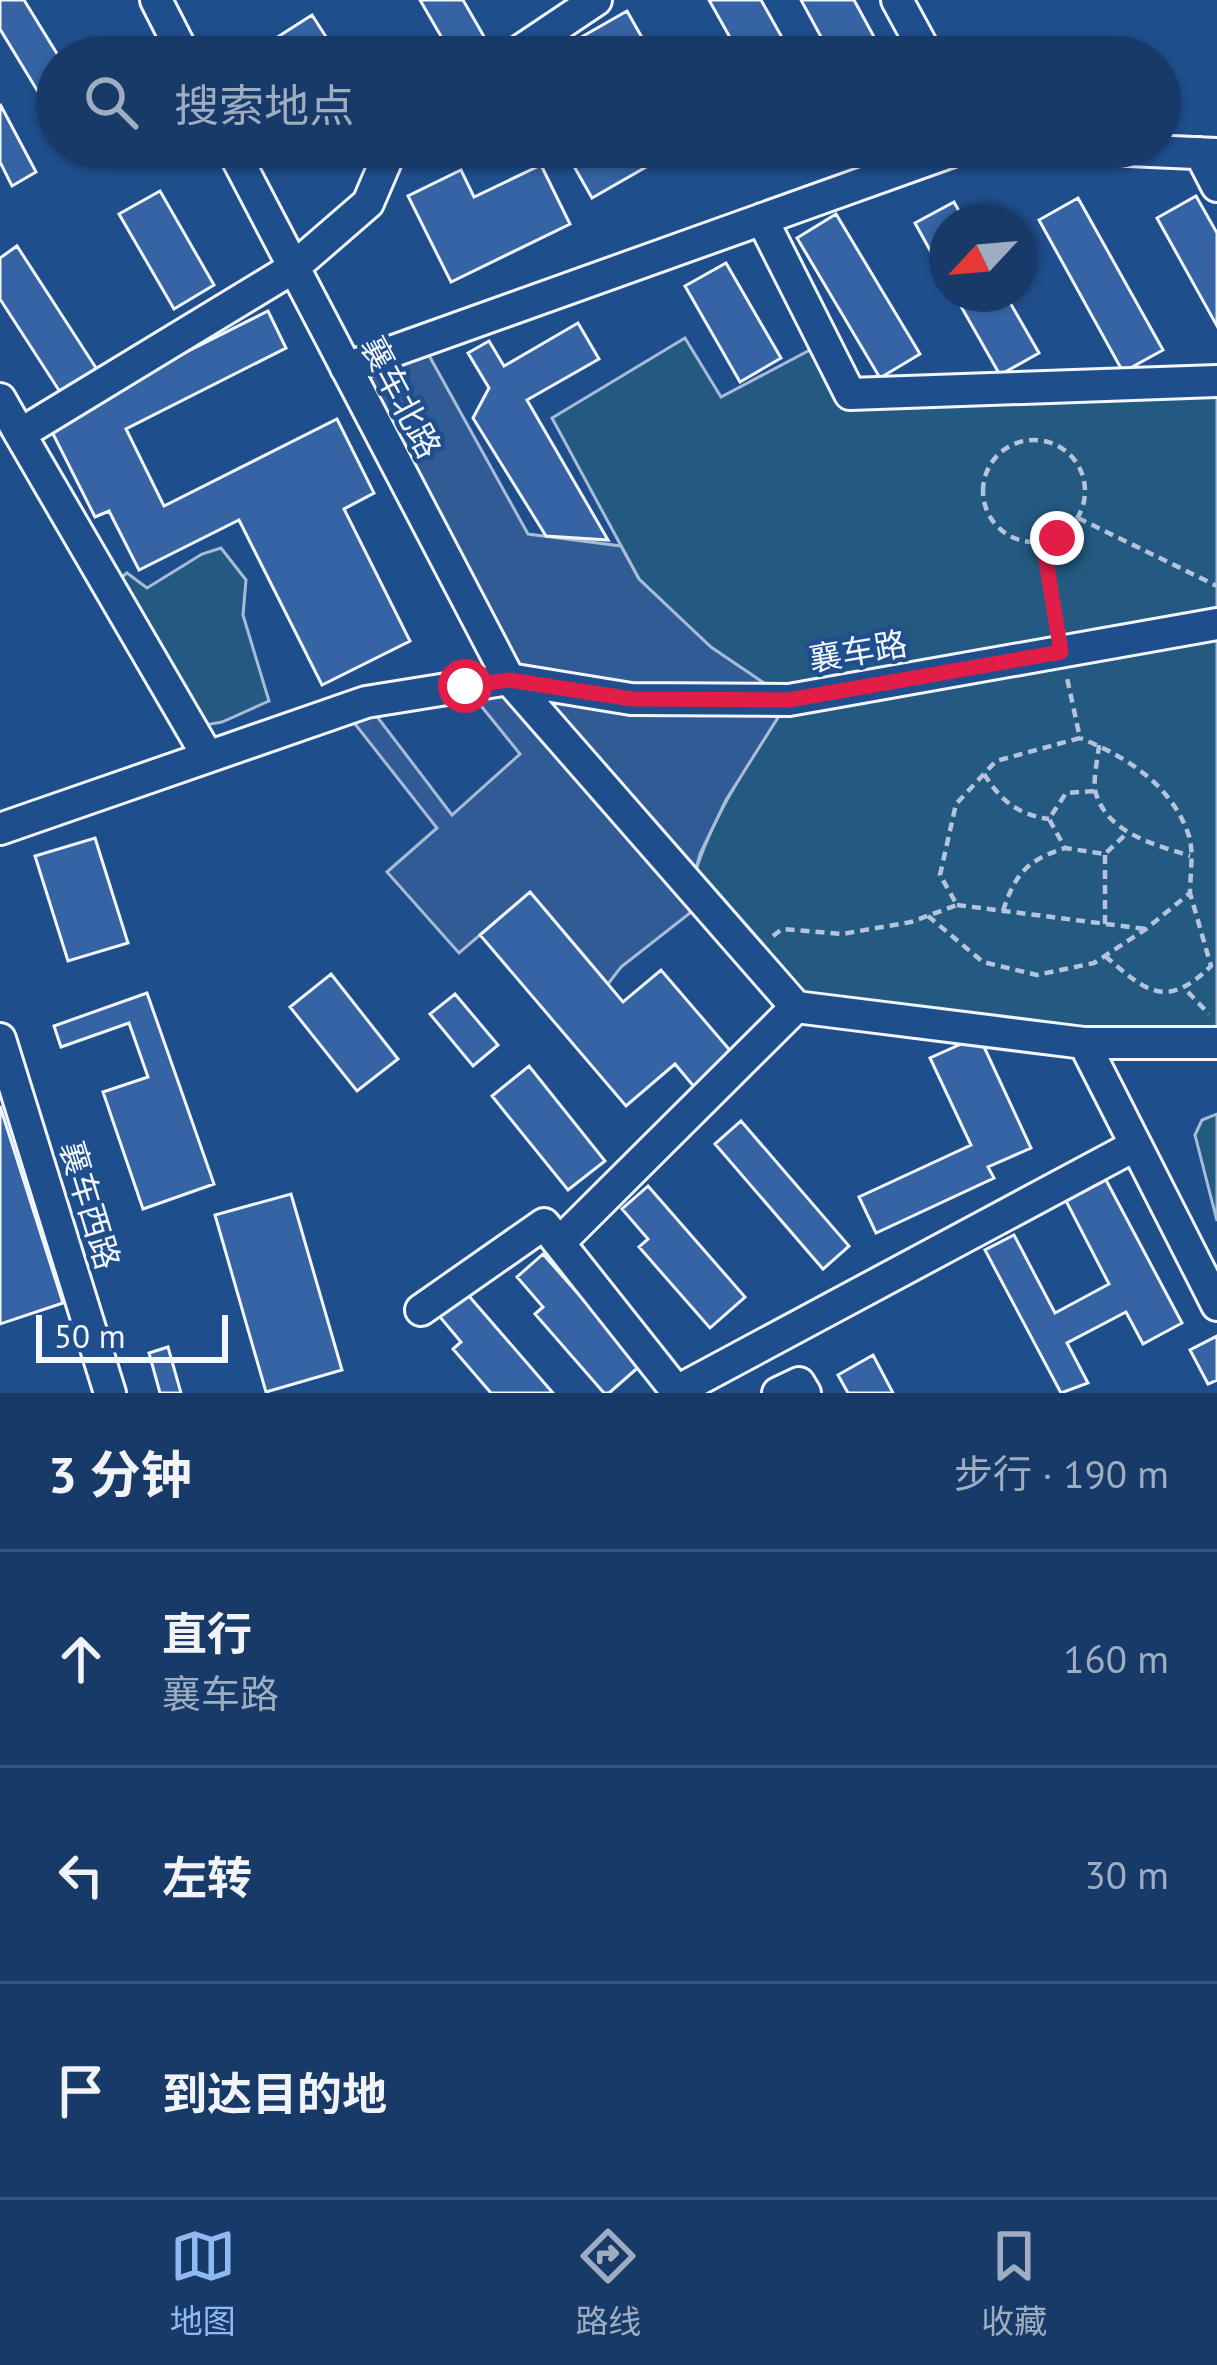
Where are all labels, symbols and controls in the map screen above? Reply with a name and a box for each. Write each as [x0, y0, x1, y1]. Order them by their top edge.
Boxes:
search box [36, 36, 1181, 168]
icon: search [78, 69, 144, 135]
text: 搜索地点 [174, 76, 354, 134]
north arrow [929, 204, 1037, 312]
street label: 襄车北路 [351, 328, 451, 465]
route end [1030, 511, 1084, 565]
street label: 襄车路 [805, 621, 910, 680]
route start [438, 659, 492, 713]
street label: 襄车西路 [51, 1135, 130, 1274]
scale bar [36, 1309, 228, 1362]
text: 50 m [54, 1314, 126, 1357]
text: 3 分钟 [48, 1441, 192, 1507]
text: 步行 · 190 m [954, 1448, 1169, 1499]
text: 直行 [162, 1604, 252, 1662]
icon: ahead [48, 1626, 114, 1692]
text: 160 m [1063, 1633, 1169, 1684]
text: 襄车路 [162, 1668, 279, 1719]
icon: left [48, 1842, 114, 1908]
text: 左转 [162, 1848, 252, 1906]
text: 30 m [1084, 1849, 1169, 1900]
icon: arrive [48, 2058, 114, 2124]
text: 到达目的地 [162, 2064, 387, 2122]
tab: 地图 [170, 2223, 236, 2343]
tab: 路线 [575, 2223, 641, 2343]
tab: 收藏 [981, 2223, 1047, 2343]

